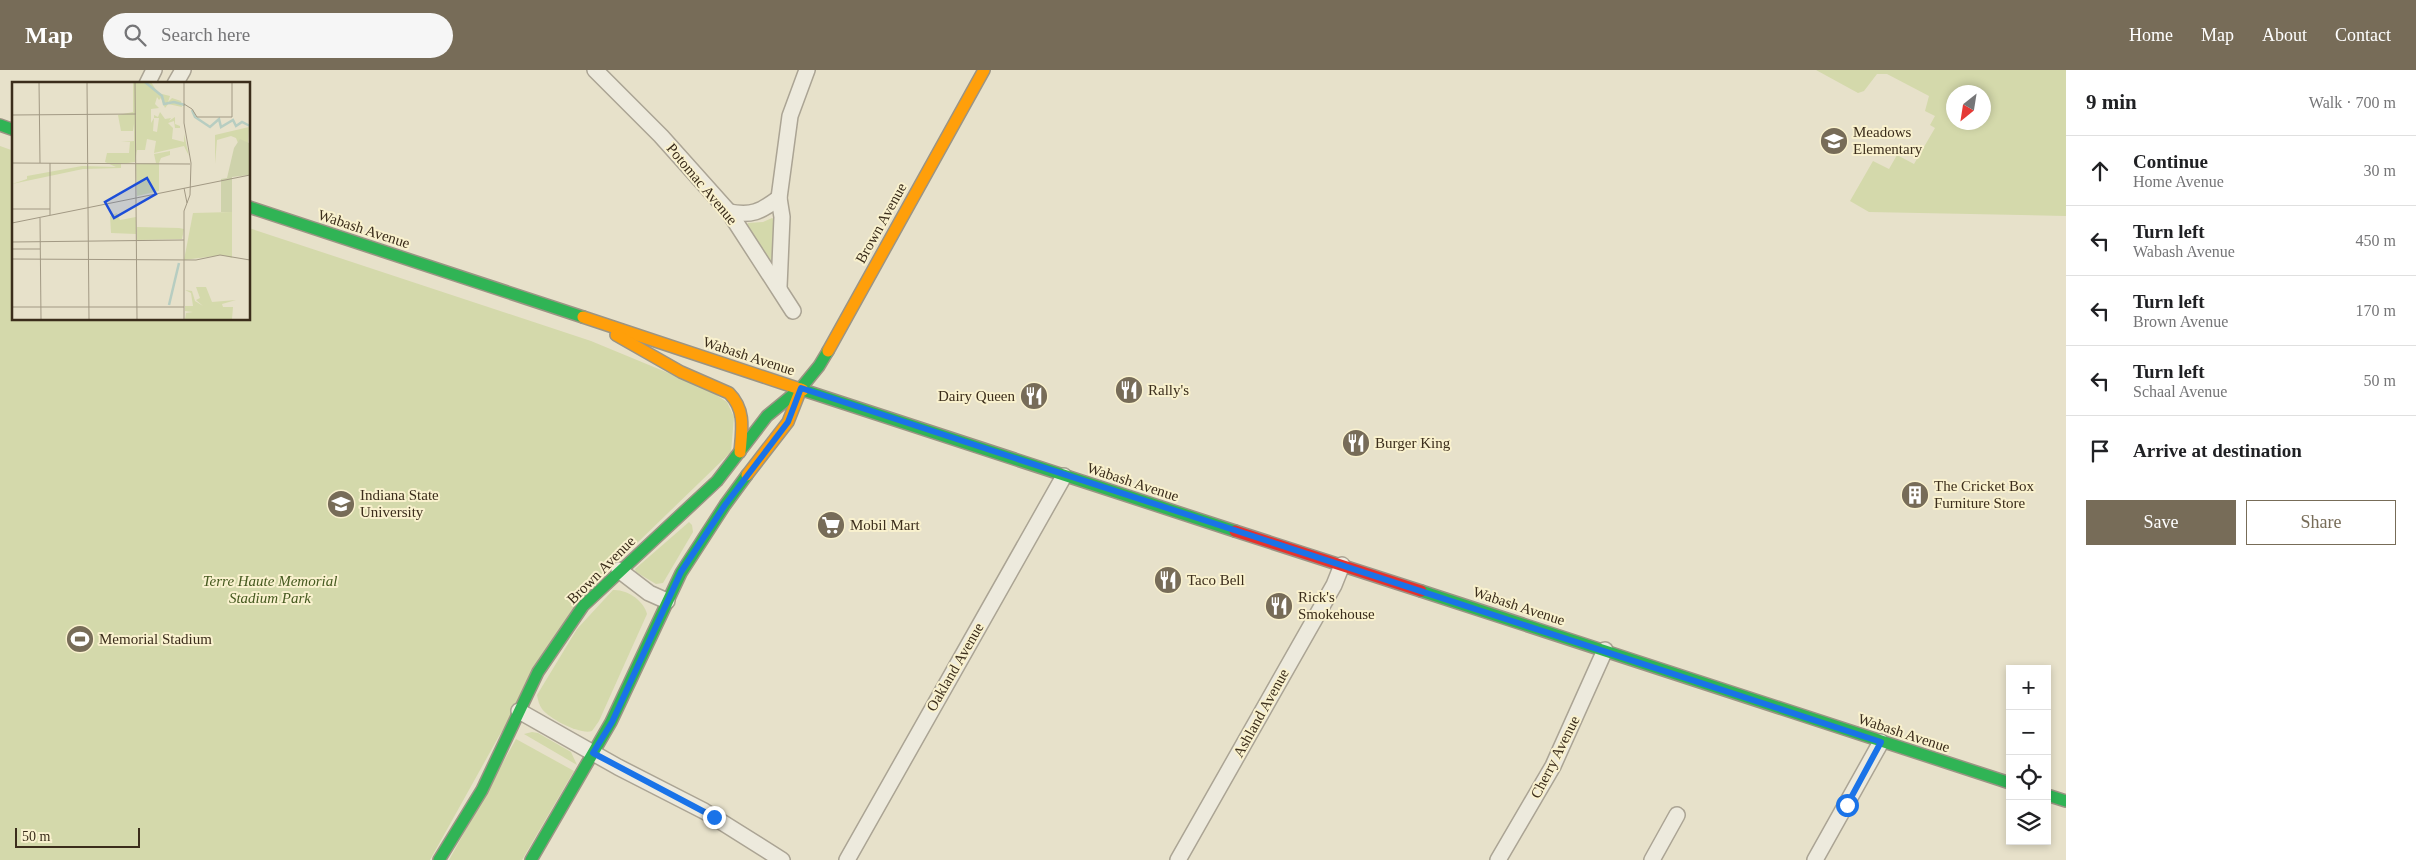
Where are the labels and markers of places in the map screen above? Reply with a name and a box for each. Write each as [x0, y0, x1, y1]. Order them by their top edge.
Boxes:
place label: Meadows Elementary [1853, 124, 1923, 157]
school or university icon: Meadows Elementary [1819, 126, 1849, 156]
restaurant icon: Rally's [1114, 375, 1144, 405]
restaurant icon: Dairy Queen [1019, 381, 1049, 411]
place label: Rally's [1148, 382, 1189, 398]
place label: Dairy Queen [938, 388, 1015, 404]
restaurant icon: Burger King [1341, 428, 1371, 458]
place label: Burger King [1375, 435, 1451, 451]
place label: The Cricket Box Furniture Store [1934, 478, 2034, 511]
building icon: The Cricket Box Furniture Store [1900, 480, 1930, 510]
place label: Indiana State University [360, 487, 439, 520]
school or university icon: Indiana State University [326, 489, 356, 519]
supermarket icon: Mobil Mart [816, 510, 846, 540]
place label: Mobil Mart [850, 517, 920, 533]
restaurant icon: Taco Bell [1153, 565, 1183, 595]
place label: Taco Bell [1187, 572, 1245, 588]
place label: Rick's Smokehouse [1298, 589, 1375, 622]
restaurant icon: Rick's Smokehouse [1264, 591, 1294, 621]
sports icon: Memorial Stadium [65, 624, 95, 654]
place label: Memorial Stadium [99, 631, 212, 647]

